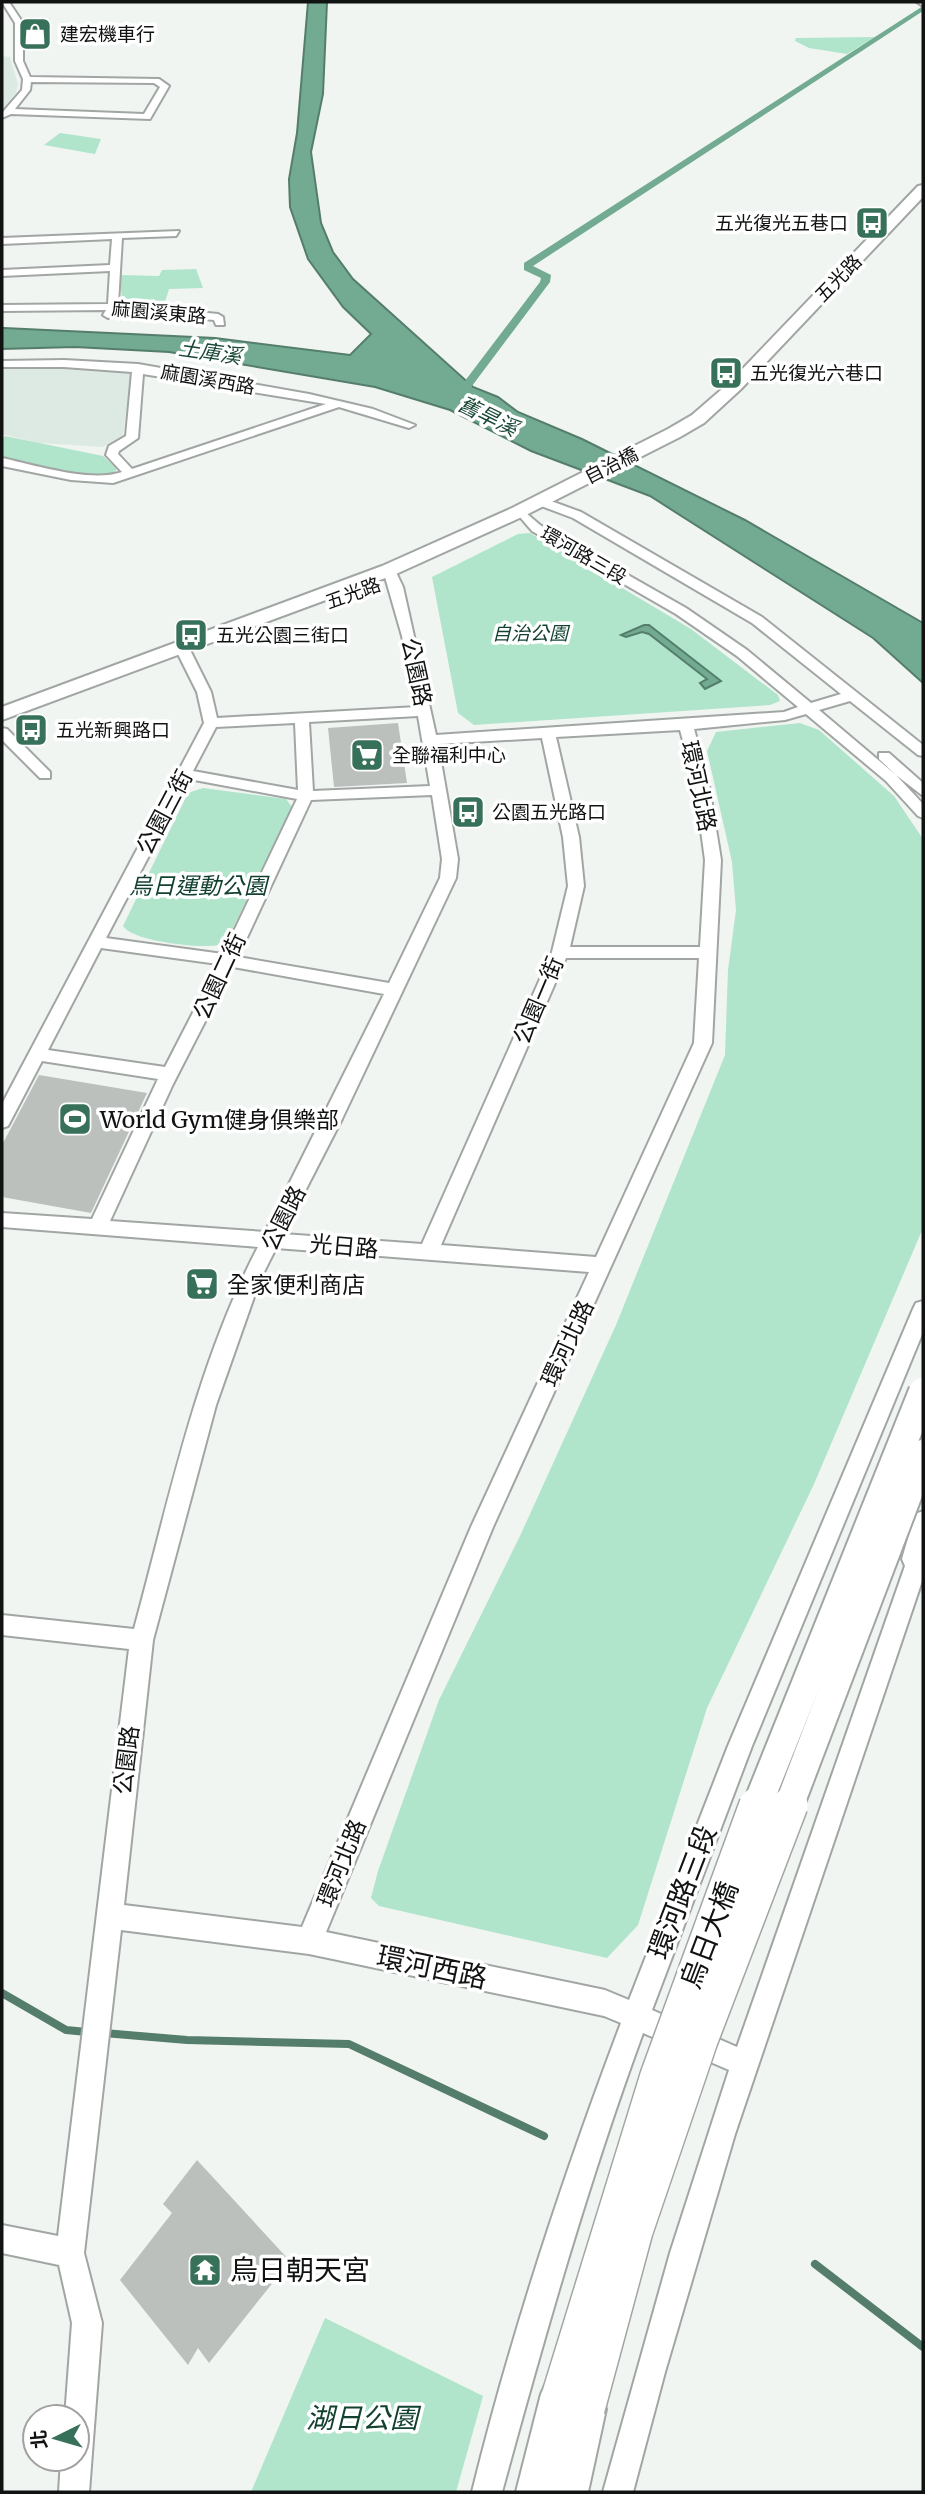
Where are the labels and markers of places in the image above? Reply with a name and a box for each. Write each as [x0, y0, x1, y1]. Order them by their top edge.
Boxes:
shop icon: 建宏機車行 [16, 15, 54, 53]
place label: 建宏機車行 [60, 22, 155, 46]
bus stop icon: 五光復光五巷口 [853, 204, 891, 242]
place label: 五光復光五巷口 [715, 211, 848, 235]
bus stop icon: 五光復光六巷口 [707, 354, 745, 392]
place label: 五光復光六巷口 [750, 361, 883, 385]
bus stop icon: 五光公園三街口 [172, 616, 210, 654]
place label: 五光公園三街口 [216, 623, 349, 647]
bus stop icon: 五光新興路口 [12, 711, 50, 749]
place label: 五光新興路口 [56, 718, 170, 742]
supermarket icon: 全聯福利中心 [348, 736, 386, 774]
place label: 全聯福利中心 [392, 743, 506, 767]
bus stop icon: 公園五光路口 [449, 793, 487, 831]
place label: 公園五光路口 [492, 800, 606, 824]
sports icon: World Gym健身俱樂部 [56, 1100, 94, 1138]
place label: World Gym健身俱樂部 [99, 1105, 339, 1134]
supermarket icon: 全家便利商店 [183, 1265, 221, 1303]
place label: 全家便利商店 [227, 1270, 365, 1299]
temple icon: 烏日朝天宮 [186, 2251, 224, 2289]
place label: 烏日朝天宮 [230, 2252, 370, 2288]

